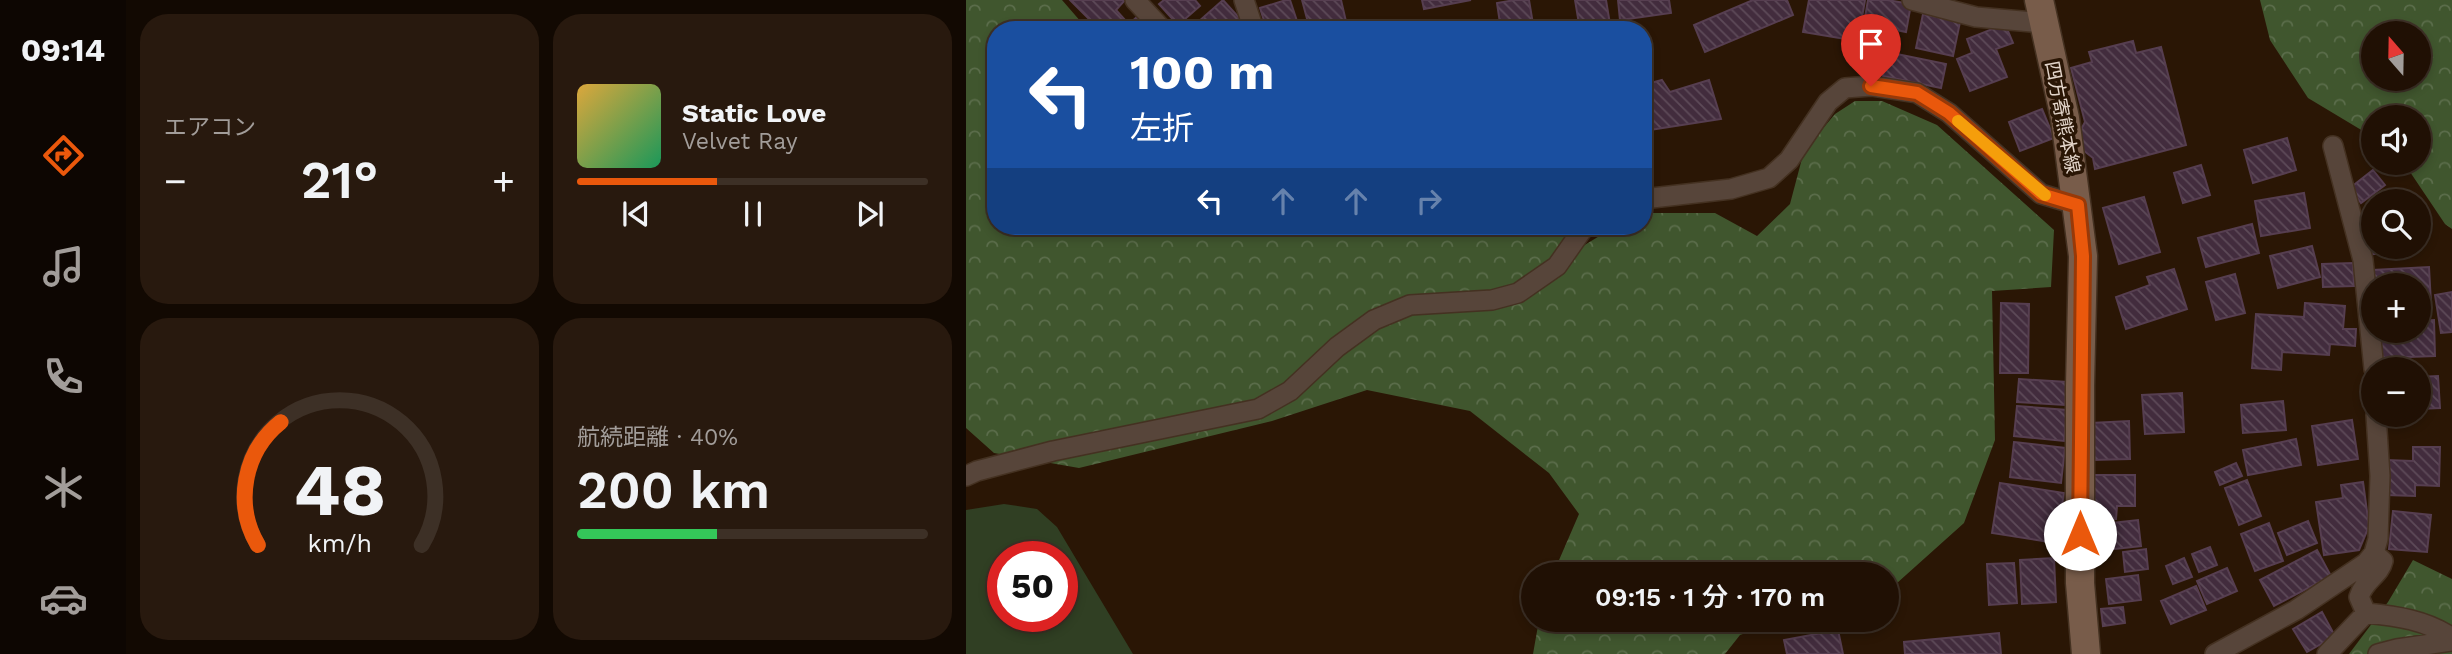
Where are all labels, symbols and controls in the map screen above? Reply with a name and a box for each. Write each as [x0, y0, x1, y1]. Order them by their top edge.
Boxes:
pin [1841, 14, 1901, 86]
north arrow [2361, 21, 2431, 91]
map controls [2361, 21, 2431, 427]
icon: arrive [1852, 25, 1890, 63]
text: 09:14 [21, 31, 105, 69]
text: 100 m [1130, 43, 1274, 101]
icon: left [1015, 49, 1106, 140]
street label: 四方寄熊本線 [2040, 59, 2085, 175]
text: Static Love [682, 98, 826, 128]
button: sound [2361, 105, 2431, 175]
text: 左折 [1130, 109, 1194, 147]
text: エアコン [164, 114, 256, 141]
text: Velvet Ray [682, 128, 798, 155]
icon: directions [39, 131, 88, 180]
text: 21° [301, 150, 378, 211]
text: − [164, 159, 187, 203]
text: + [492, 159, 515, 203]
icon: left [1191, 182, 1229, 220]
icon: ahead [1264, 182, 1302, 220]
icon: ahead [1337, 182, 1375, 220]
icon: right [1410, 182, 1448, 220]
button: search [2361, 189, 2431, 259]
icon: previous [617, 195, 655, 233]
icon: pause [734, 195, 772, 233]
icon: next [851, 195, 889, 233]
icon: music [39, 242, 88, 291]
button: + [2361, 273, 2431, 343]
icon: phone [39, 352, 88, 401]
button: − [2361, 357, 2431, 427]
text: 航続距離 · 40% [577, 424, 738, 451]
text: 48 [293, 447, 386, 533]
text: 200 km [577, 460, 770, 521]
icon: climate [39, 463, 88, 512]
position arrow [2043, 497, 2117, 571]
text: km/h [307, 529, 372, 558]
speed limit sign: 50 [987, 541, 1078, 632]
icon: car [39, 574, 88, 623]
text: 09:15 · 1 分 · 170 m [1595, 582, 1825, 612]

